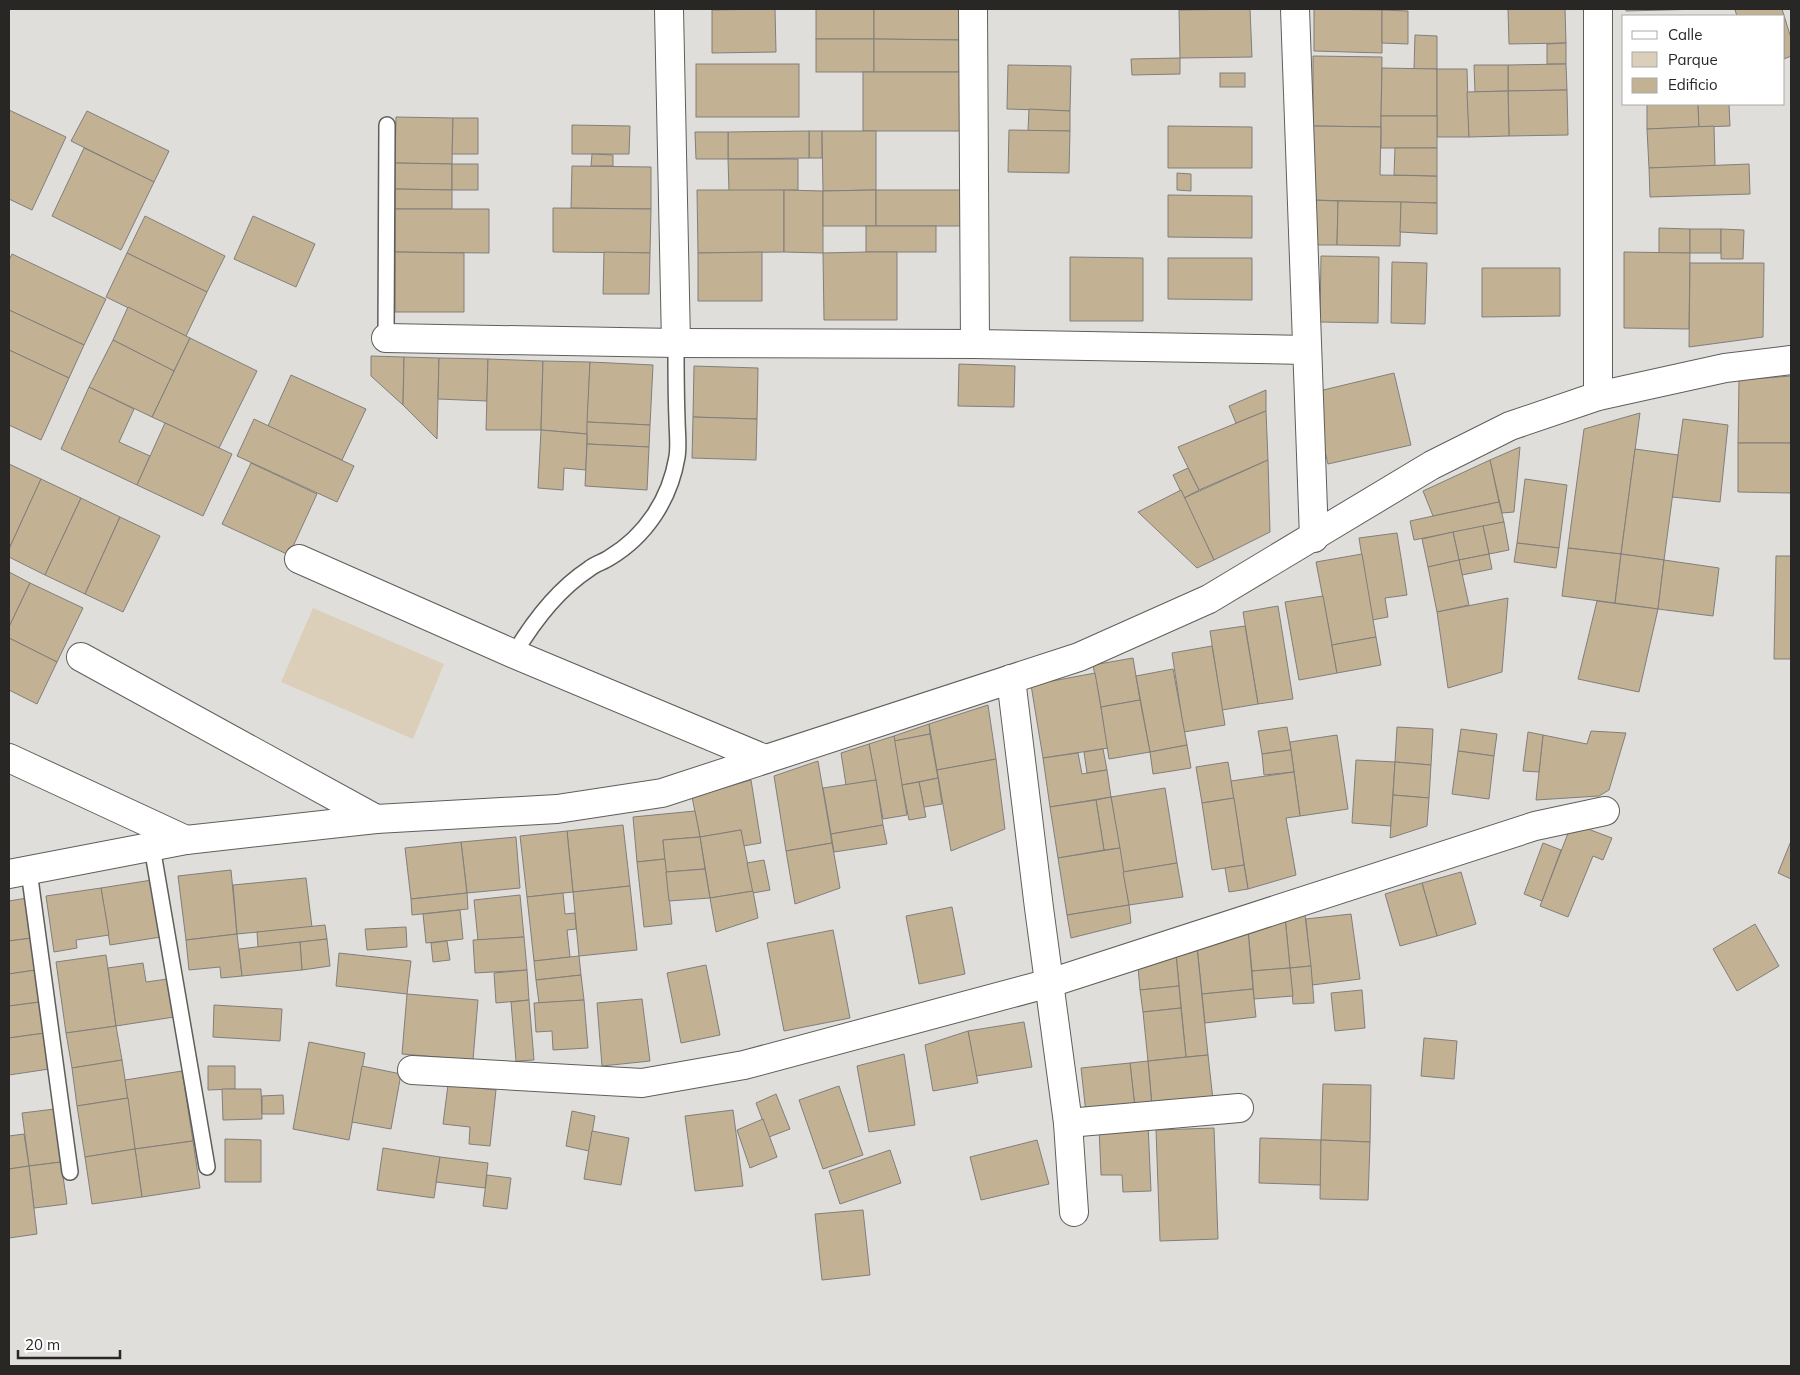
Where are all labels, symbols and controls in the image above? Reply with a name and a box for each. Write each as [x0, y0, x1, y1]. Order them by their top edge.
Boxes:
legend [1622, 15, 1785, 105]
text: Calle [1668, 25, 1702, 44]
text: Parque [1668, 50, 1718, 69]
text: Edificio [1668, 75, 1718, 94]
scale bar [18, 1328, 120, 1360]
text: 20 m [25, 1335, 60, 1354]

